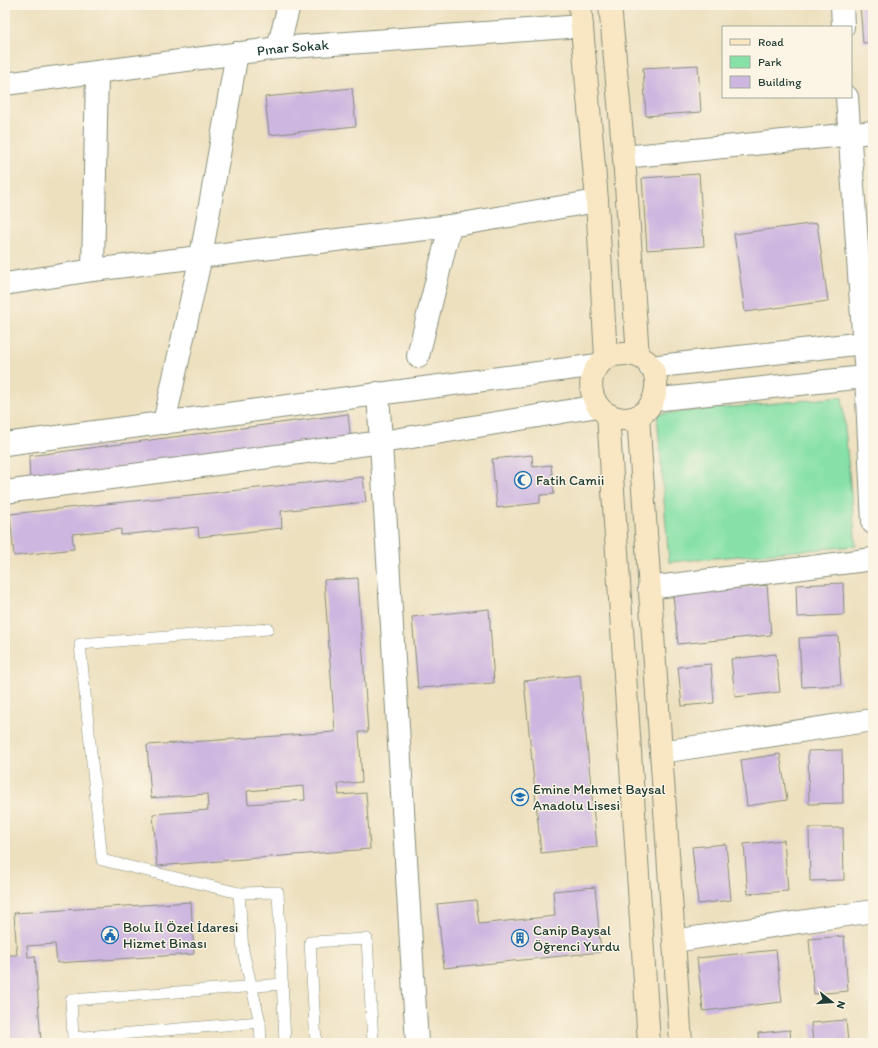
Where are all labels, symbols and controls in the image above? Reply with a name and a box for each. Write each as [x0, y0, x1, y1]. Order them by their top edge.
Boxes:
legend [722, 26, 852, 98]
text: Road [758, 35, 784, 49]
street label: Pınar Sokak [256, 36, 330, 60]
text: Park [758, 55, 782, 69]
text: Building [758, 75, 802, 89]
mosque icon: Fatih Camii [513, 470, 533, 490]
place label: Fatih Camii [536, 472, 604, 489]
place label: Emine Mehmet Baysal Anadolu Lisesi [533, 781, 665, 814]
school or university icon: Emine Mehmet Baysal Anadolu Lisesi [510, 787, 530, 807]
place label: Bolu İl Özel İdaresi Hizmet Binası [123, 919, 238, 952]
place label: Canip Baysal Öğrenci Yurdu [533, 922, 620, 955]
public building icon: Bolu İl Özel İdaresi Hizmet Binası [100, 925, 120, 945]
building icon: Canip Baysal Öğrenci Yurdu [510, 928, 530, 948]
north arrow [812, 982, 852, 1022]
text: N [834, 999, 848, 1010]

